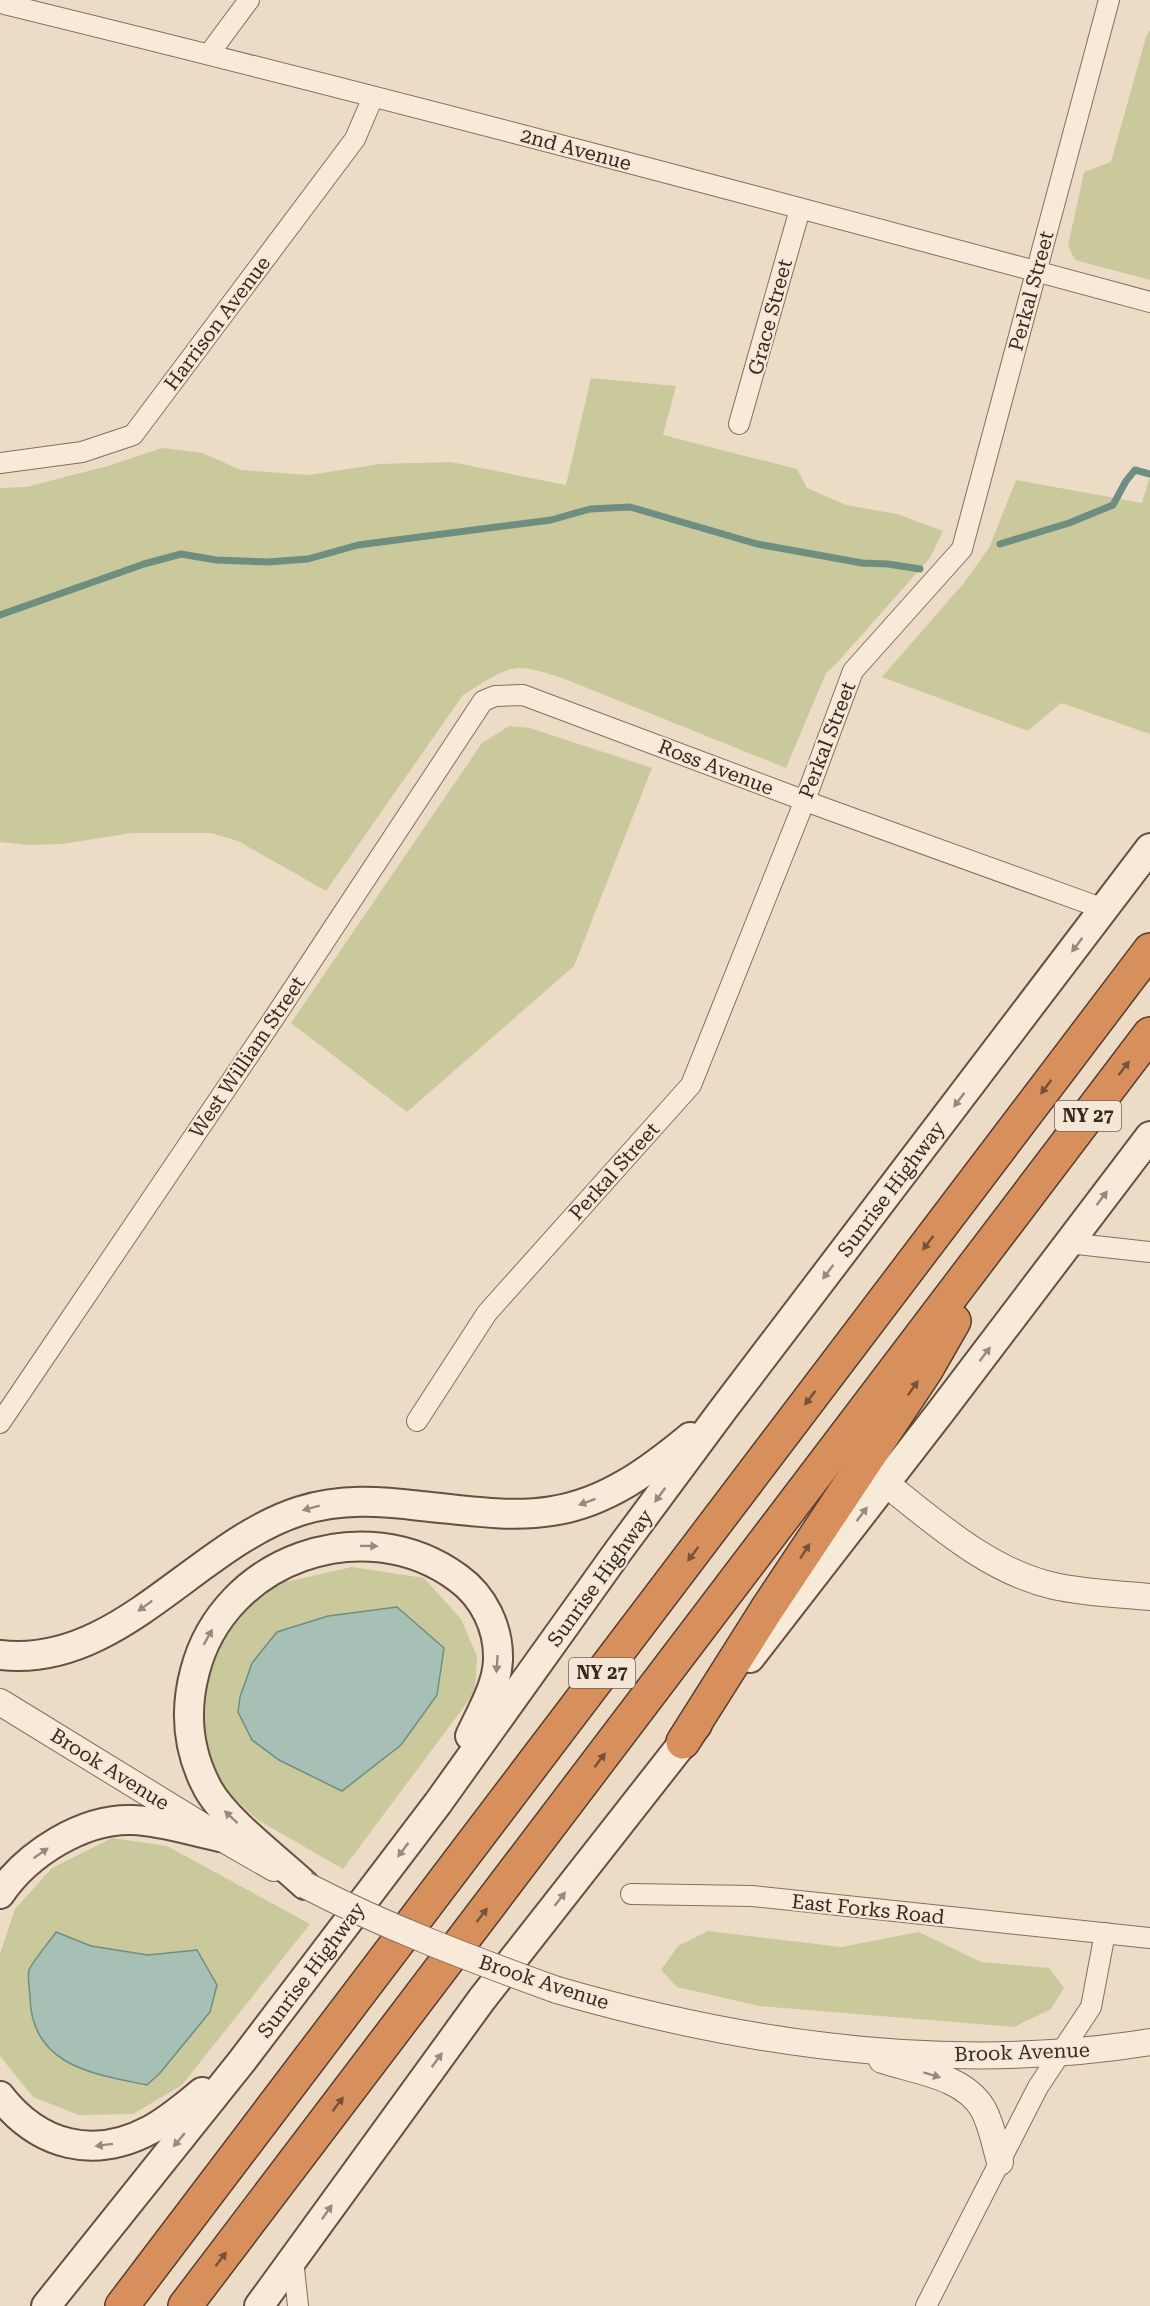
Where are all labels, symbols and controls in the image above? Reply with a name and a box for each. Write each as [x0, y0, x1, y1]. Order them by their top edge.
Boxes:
street label: 2nd Avenue [518, 123, 634, 175]
street label: Perkal Street [1003, 228, 1059, 354]
street label: Harrison Avenue [159, 251, 275, 395]
street label: Grace Street [743, 256, 797, 378]
street label: Perkal Street [794, 678, 860, 802]
street label: Ross Avenue [655, 734, 777, 800]
one-way arrow [1070, 937, 1083, 953]
street label: West William Street [184, 971, 310, 1142]
one-way arrow [1118, 1060, 1130, 1075]
one-way arrow [1040, 1079, 1052, 1095]
one-way arrow [953, 1093, 965, 1108]
road number: NY 27 [1055, 1101, 1121, 1131]
street label: Sunrise Highway [832, 1116, 950, 1262]
street label: Perkal Street [564, 1117, 664, 1225]
one-way arrow [1096, 1191, 1108, 1206]
one-way arrow [923, 1235, 935, 1250]
one-way arrow [822, 1265, 834, 1280]
one-way arrow [979, 1346, 991, 1362]
one-way arrow [907, 1380, 918, 1396]
one-way arrow [805, 1391, 817, 1406]
one-way arrow [654, 1487, 666, 1503]
one-way arrow [578, 1497, 596, 1507]
one-way arrow [302, 1503, 320, 1513]
street label: Sunrise Highway [542, 1505, 658, 1651]
one-way arrow [856, 1506, 868, 1522]
one-way arrow [360, 1542, 379, 1551]
one-way arrow [800, 1542, 811, 1559]
one-way arrow [687, 1546, 699, 1561]
one-way arrow [137, 1600, 152, 1612]
one-way arrow [203, 1628, 213, 1645]
one-way arrow [492, 1655, 502, 1674]
road number: NY 27 [569, 1658, 635, 1688]
street label: Brook Avenue [46, 1723, 174, 1815]
one-way arrow [593, 1752, 605, 1767]
one-way arrow [223, 1810, 238, 1824]
one-way arrow [397, 1842, 409, 1857]
one-way arrow [33, 1847, 49, 1859]
street label: East Forks Road [790, 1889, 946, 1929]
one-way arrow [553, 1891, 566, 1907]
street label: Sunrise Highway [252, 1897, 370, 2043]
one-way arrow [475, 1908, 487, 1923]
street label: Brook Avenue [476, 1950, 612, 2014]
street label: Brook Avenue [954, 2038, 1090, 2066]
one-way arrow [431, 2052, 443, 2068]
one-way arrow [923, 2071, 941, 2081]
one-way arrow [332, 2096, 345, 2112]
one-way arrow [173, 2132, 185, 2147]
one-way arrow [94, 2140, 113, 2149]
one-way arrow [321, 2204, 333, 2220]
one-way arrow [214, 2252, 226, 2267]

